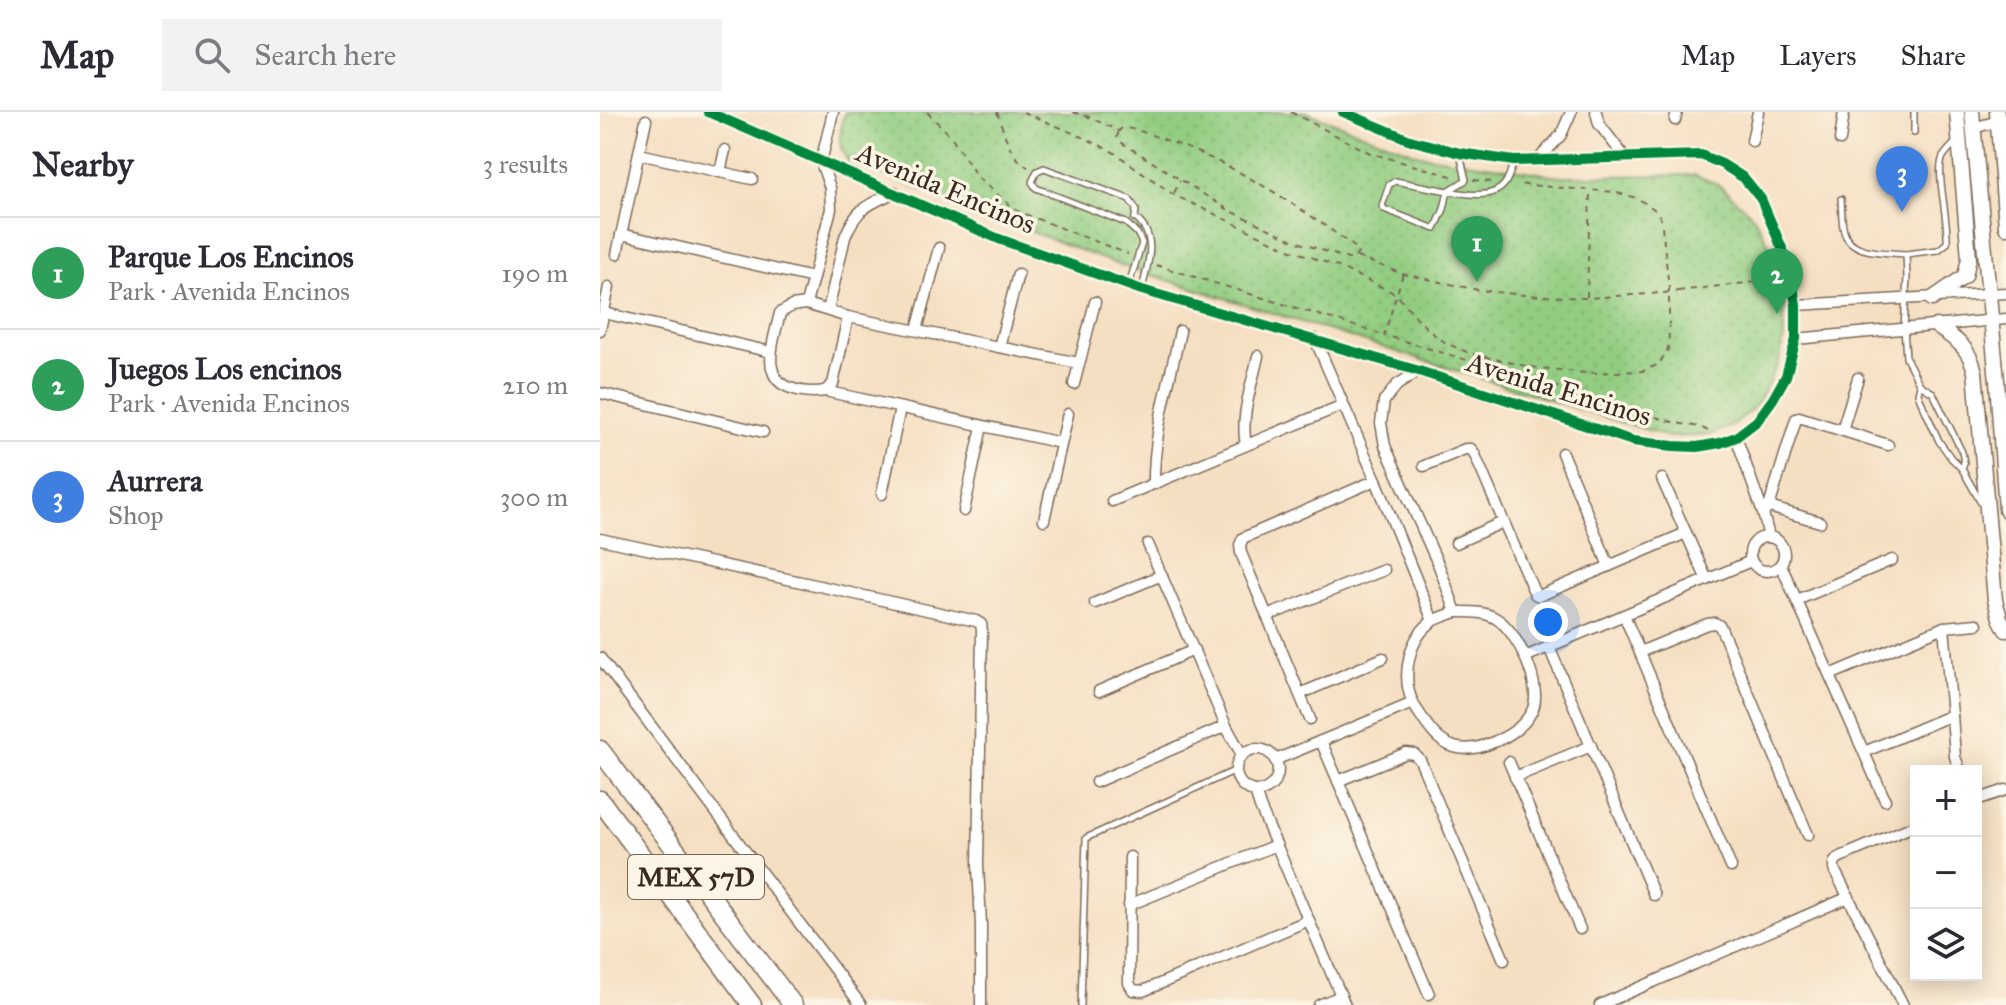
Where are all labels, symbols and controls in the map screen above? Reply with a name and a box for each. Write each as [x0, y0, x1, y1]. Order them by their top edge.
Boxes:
search box [162, 19, 722, 91]
text: Map [40, 32, 114, 78]
icon: search [190, 33, 234, 77]
text: Search here [254, 37, 396, 73]
text: Map [1680, 38, 1735, 73]
text: Layers [1779, 38, 1857, 73]
text: Share [1901, 38, 1966, 73]
street label: Avenida Encinos [850, 134, 1041, 242]
text: Nearby [32, 144, 134, 185]
pin: 3 [1876, 146, 1928, 212]
text: 3 results [483, 148, 568, 180]
pin: 1 [1451, 216, 1503, 282]
text: Parque Los Encinos [108, 239, 354, 275]
pin: 2 [1751, 248, 1803, 314]
text: 1 [53, 257, 63, 289]
text: 190 m [501, 257, 568, 289]
text: Park · Avenida Encinos [108, 275, 350, 307]
street label: Avenida Encinos [1461, 344, 1656, 434]
text: Juegos Los encinos [108, 351, 342, 387]
text: 2 [52, 369, 64, 401]
text: 210 m [502, 369, 568, 401]
text: Park · Avenida Encinos [108, 387, 350, 419]
text: Aurrera [108, 463, 203, 499]
text: 3 [53, 481, 63, 513]
text: 300 m [500, 481, 568, 513]
text: Shop [108, 499, 164, 531]
your location [1528, 602, 1568, 642]
map controls [1910, 765, 1982, 981]
button: + [1910, 765, 1982, 837]
button: − [1910, 837, 1982, 909]
road number: MEX 57D [628, 855, 764, 899]
button: layers [1910, 909, 1982, 981]

